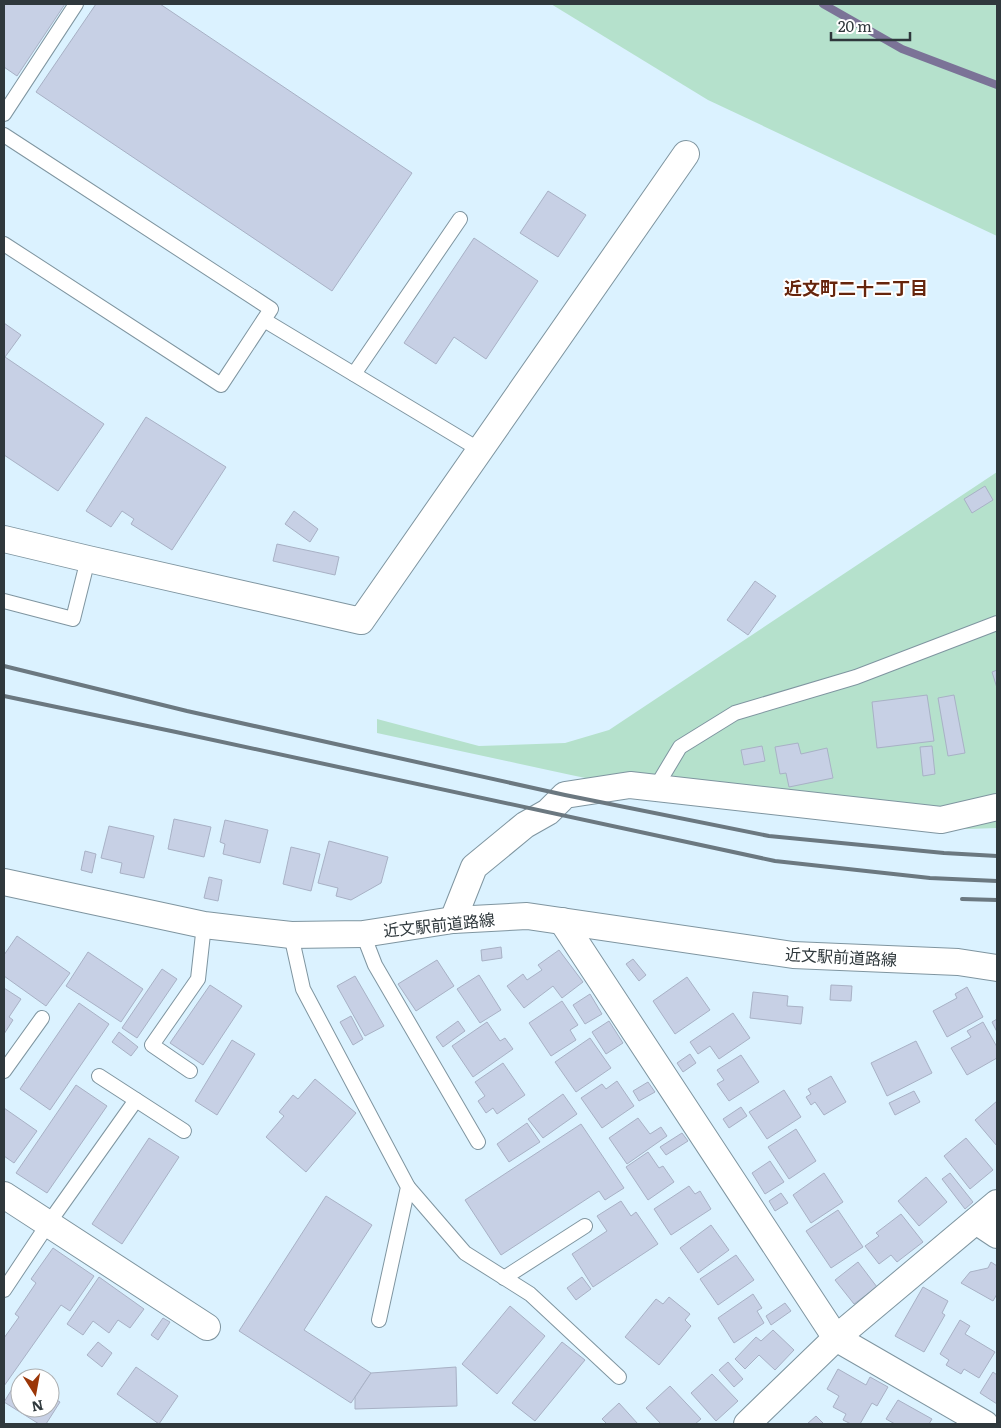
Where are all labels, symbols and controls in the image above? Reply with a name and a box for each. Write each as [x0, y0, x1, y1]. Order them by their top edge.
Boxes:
scale bar [831, 10, 910, 42]
text: 20 m [838, 14, 872, 37]
district label: 近文町二十二丁目 [784, 274, 928, 301]
street label: 近文駅前道路線 [382, 906, 496, 942]
street label: 近文駅前道路線 [784, 941, 898, 971]
north arrow [10, 1368, 60, 1418]
text: N [30, 1396, 45, 1418]

